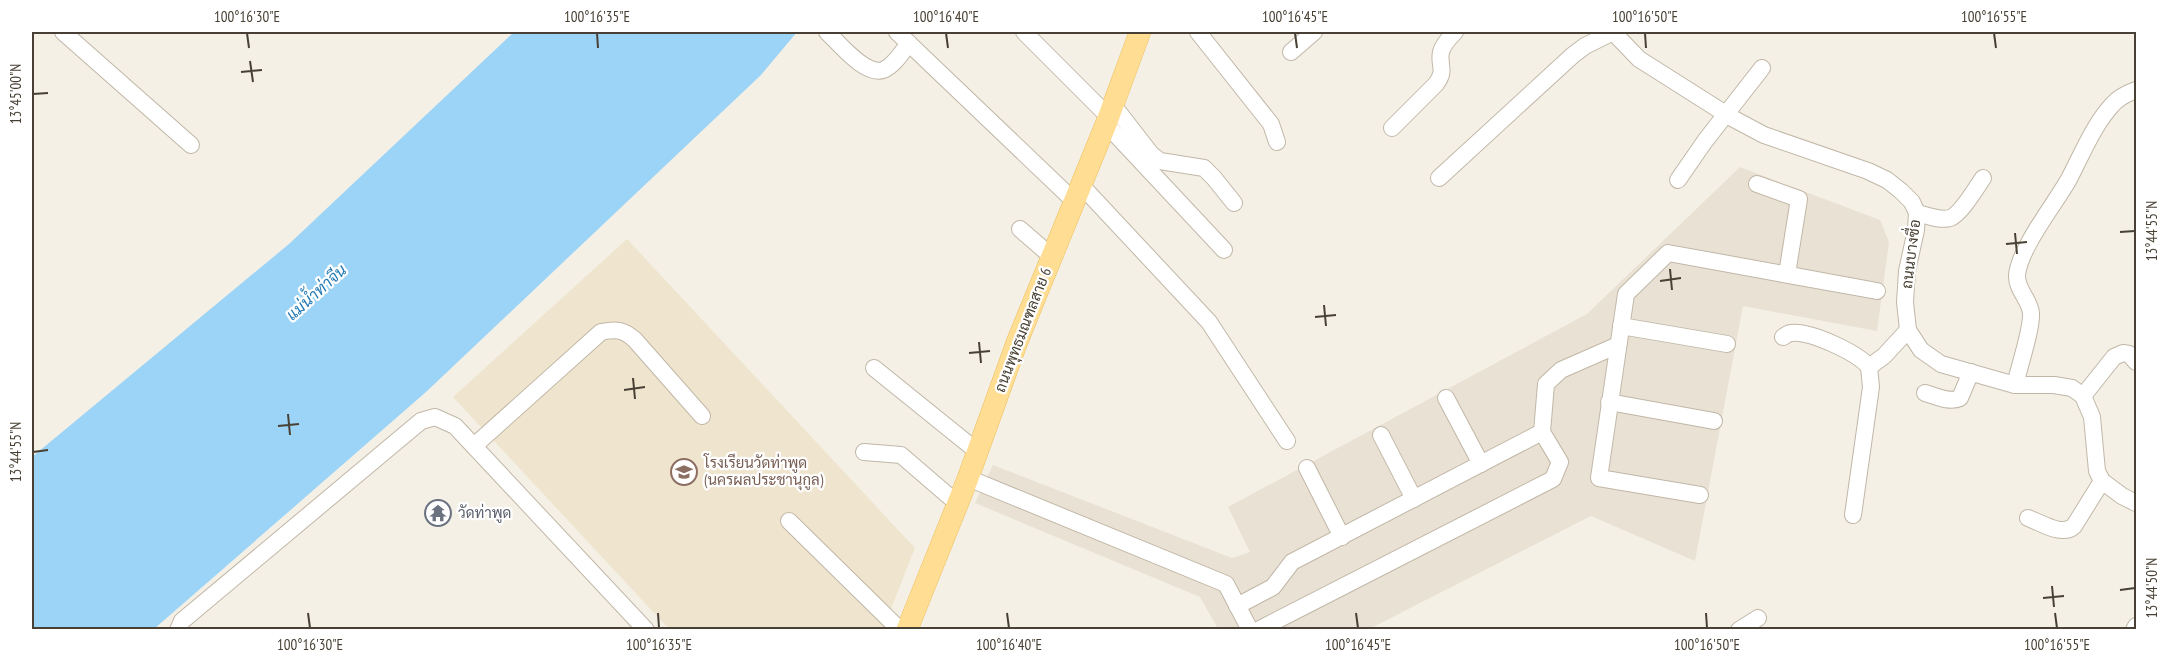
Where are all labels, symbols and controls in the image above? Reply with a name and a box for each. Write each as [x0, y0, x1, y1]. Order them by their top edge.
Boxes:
text: 100°16'30"E [214, 7, 280, 26]
text: 100°16'35"E [564, 7, 630, 26]
text: 100°16'40"E [913, 7, 979, 26]
text: 100°16'45"E [1262, 7, 1328, 26]
text: 100°16'50"E [1612, 7, 1678, 26]
text: 100°16'55"E [1961, 7, 2027, 26]
text: 13°45'00"N [6, 64, 25, 124]
text: 13°44'55"N [2142, 201, 2161, 261]
street label: ถนนบางซื่อ [1892, 218, 1924, 290]
water label: แม่น้ำท่าจีน [279, 257, 350, 324]
street label: ถนนพุทธมณฑลสาย 6 [990, 265, 1057, 396]
text: 13°44'55"N [6, 422, 25, 482]
place label: โรงเรียนวัดท่าพูด (นครผลประชานุกูล) [703, 453, 824, 491]
school or university icon: โรงเรียนวัดท่าพูด (นครผลประชานุกูล) [669, 457, 699, 487]
temple icon: วัดท่าพูด [423, 498, 453, 528]
place label: วัดท่าพูด [458, 503, 511, 523]
text: 13°44'50"N [2142, 558, 2161, 618]
text: 100°16'30"E [277, 635, 343, 654]
text: 100°16'35"E [626, 635, 692, 654]
text: 100°16'40"E [976, 635, 1042, 654]
text: 100°16'45"E [1325, 635, 1391, 654]
text: 100°16'50"E [1674, 635, 1740, 654]
text: 100°16'55"E [2024, 635, 2090, 654]

